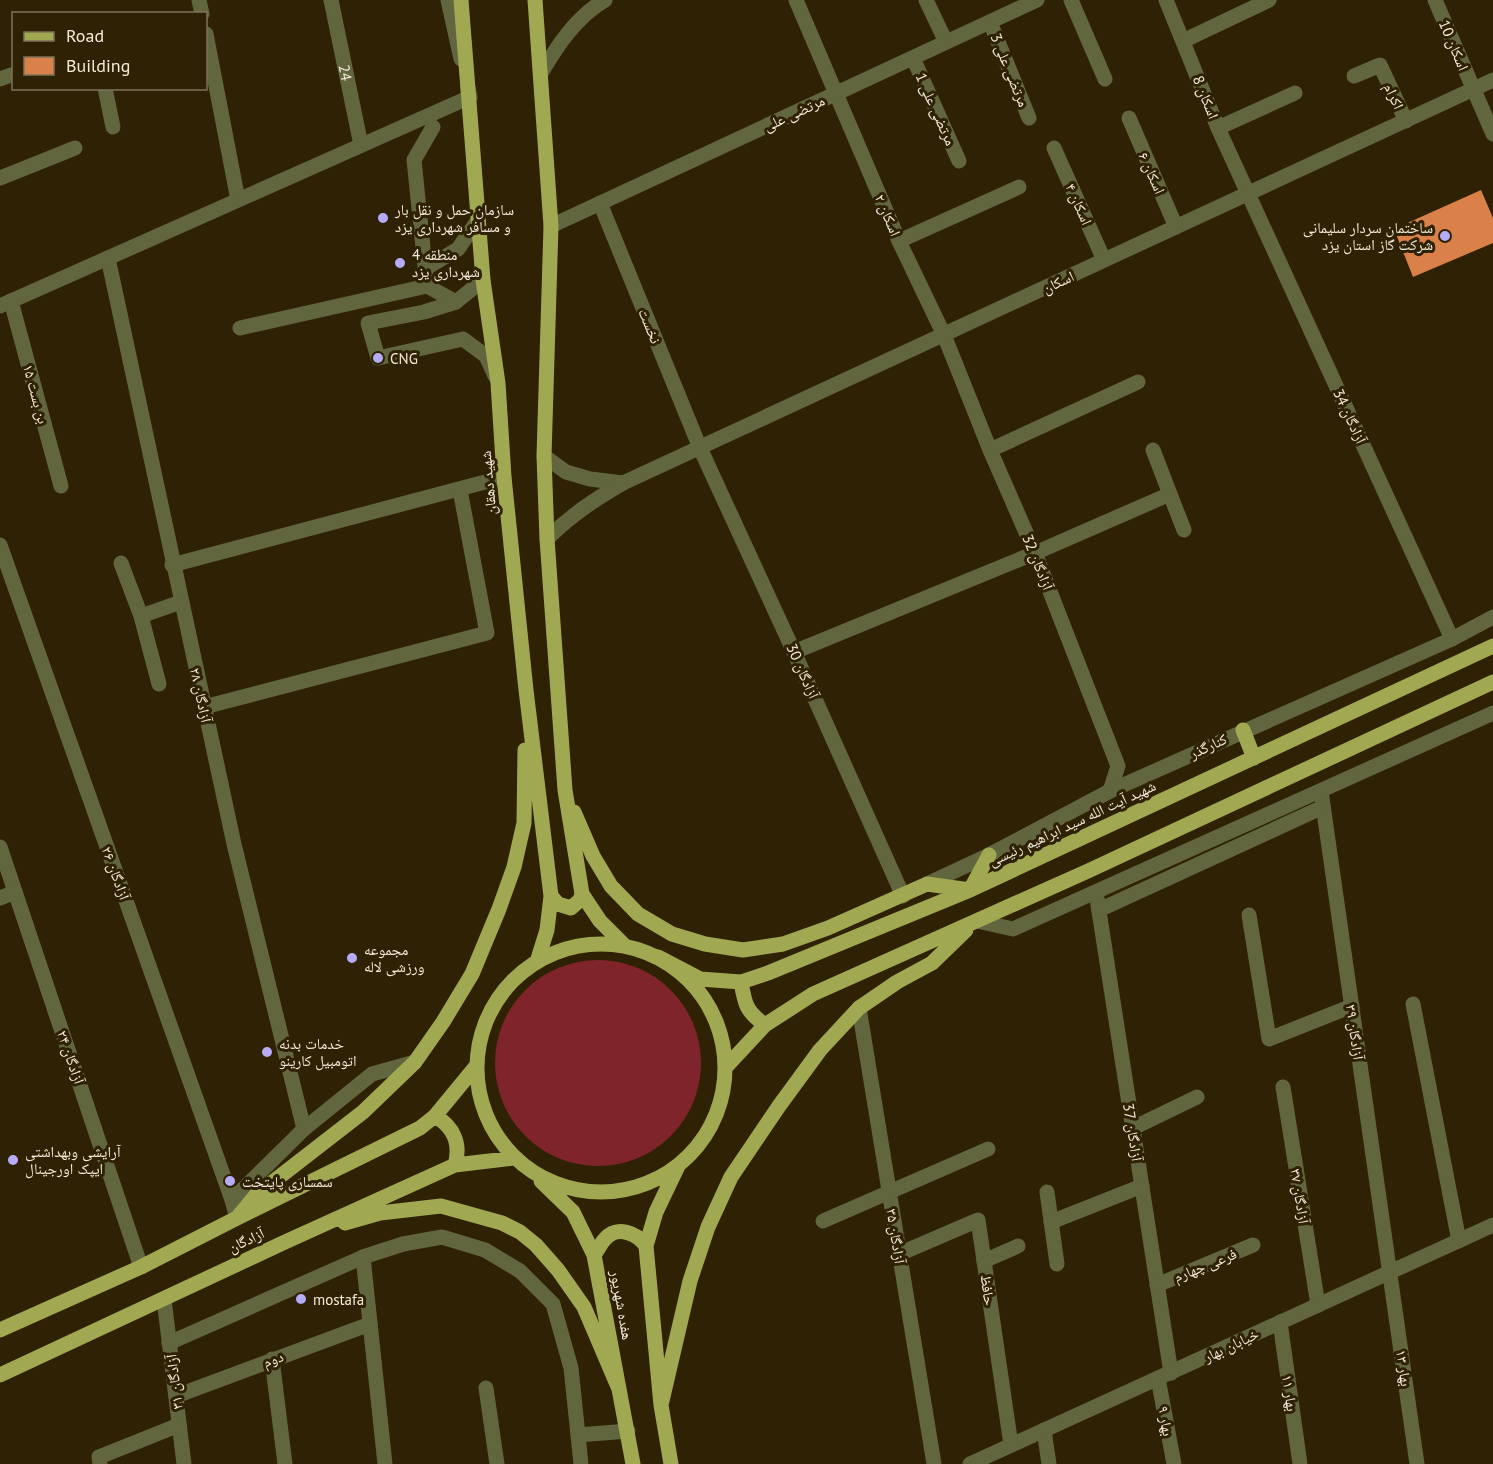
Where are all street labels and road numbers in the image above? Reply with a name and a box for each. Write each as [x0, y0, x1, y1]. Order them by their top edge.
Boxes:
street label: اسکان 10 [1434, 17, 1473, 74]
street label: مرتضی علی 3 [986, 30, 1033, 110]
street label: 24 [335, 63, 357, 82]
street label: مرتضی علی 1 [911, 70, 961, 149]
street label: اسکان 8 [1188, 73, 1223, 122]
street label: اکرام [1379, 80, 1408, 113]
street label: مرتضی علی [760, 90, 828, 136]
street label: اسکان ۶ [1134, 149, 1170, 197]
street label: اسکان ۴ [1061, 180, 1097, 228]
street label: اسکان ۲ [870, 191, 905, 239]
street label: اسکان [1039, 266, 1077, 298]
street label: نخست [634, 306, 666, 346]
street label: بن بست ۱۵ [18, 362, 53, 426]
street label: آزادگان 34 [1328, 386, 1371, 448]
street label: شهید دهقان [476, 450, 501, 516]
street label: آزادگان 32 [1017, 531, 1058, 594]
street label: آزادگان 30 [782, 640, 824, 703]
street label: ۲۸ آزادگان [185, 666, 216, 725]
street label: کنارگذر [1185, 729, 1230, 763]
street label: شهید آیت الله سید ابراهیم رئیسی [985, 776, 1159, 871]
street label: ۲۶ آزادگان [97, 844, 135, 904]
street label: آزادگان ۳۹ [1341, 1003, 1368, 1062]
street label: ۲۴ آزادگان [52, 1028, 89, 1088]
street label: آزادگان 37 [1118, 1102, 1147, 1164]
street label: آزادگان ۳۷ [1285, 1167, 1314, 1226]
street label: آزادگان ۳۵ [881, 1207, 910, 1266]
street label: آزادگان [225, 1223, 269, 1258]
street label: فرعی چهارم [1171, 1244, 1240, 1287]
street label: هفده شهریور [606, 1268, 637, 1341]
street label: حافظ [976, 1273, 1000, 1307]
street label: خیابان بهار [1199, 1324, 1263, 1367]
street label: دوم [260, 1347, 286, 1372]
street label: بهار ۱۳ [1392, 1348, 1416, 1388]
street label: ۳۱ آزادگان [161, 1352, 188, 1411]
street label: بهار ۱۱ [1278, 1373, 1302, 1413]
street label: بهار ۹ [1154, 1404, 1178, 1438]

